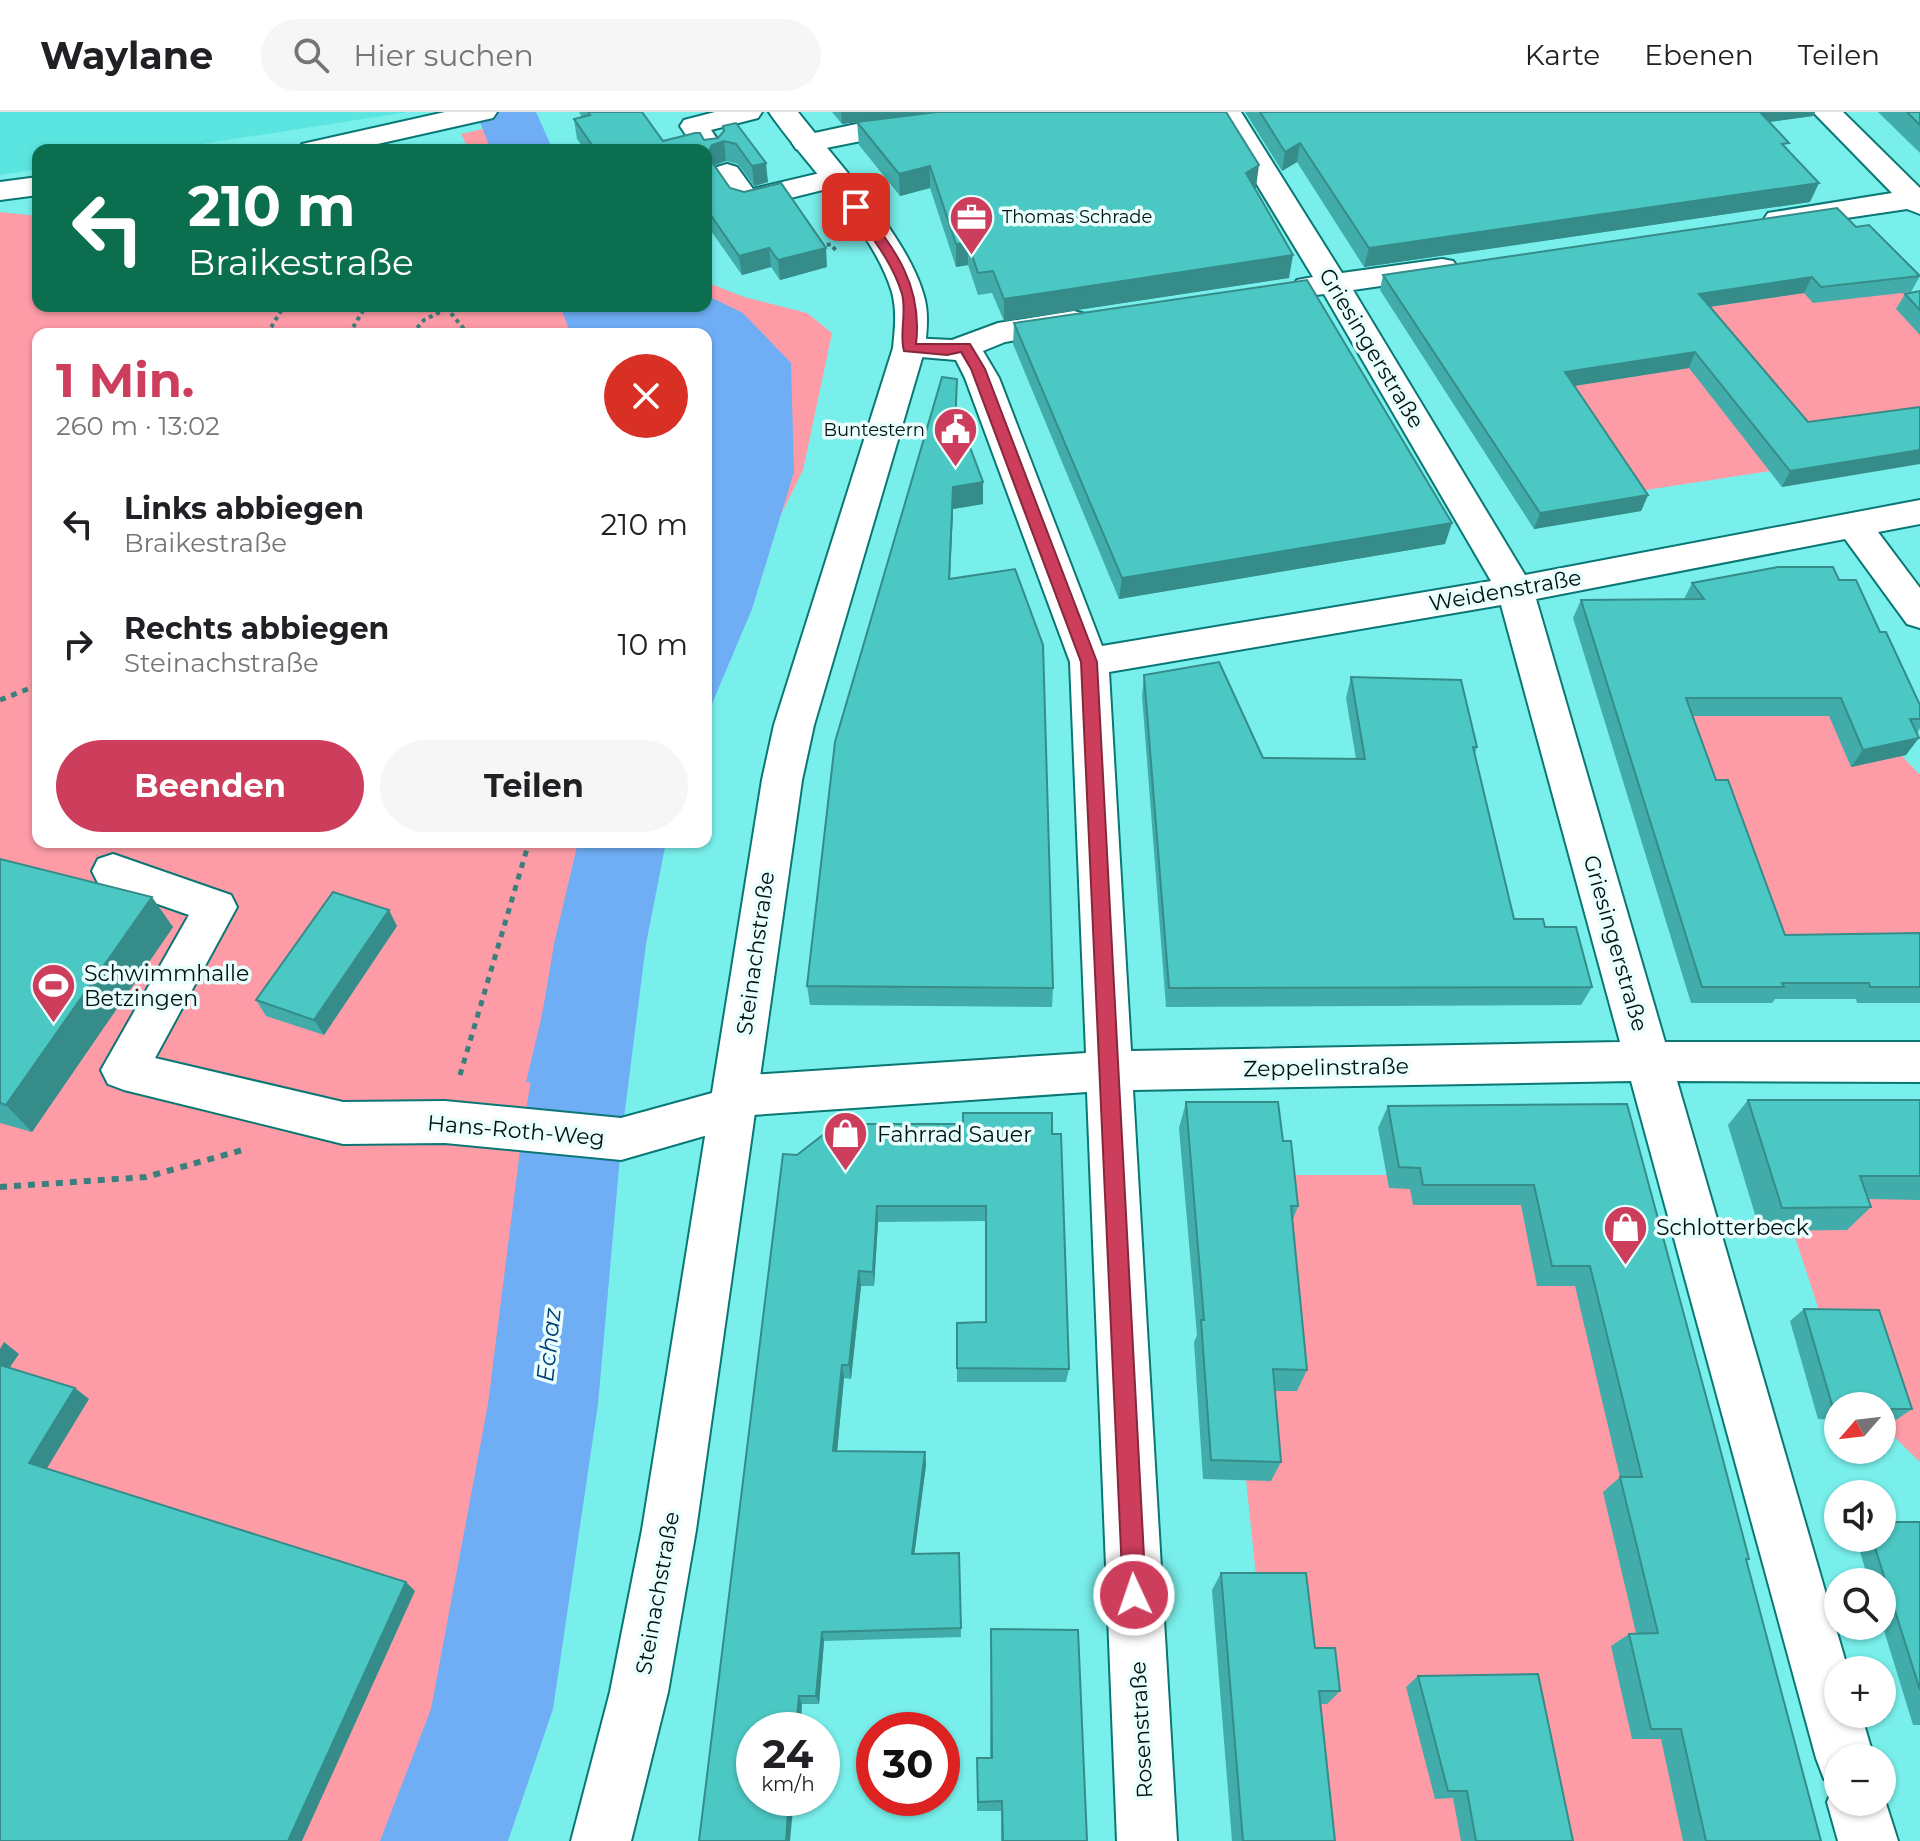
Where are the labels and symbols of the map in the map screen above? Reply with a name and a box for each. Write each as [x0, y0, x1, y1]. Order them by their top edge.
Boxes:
pin [822, 173, 890, 241]
office icon: Thomas Schrade [947, 193, 995, 256]
place label: Thomas Schrade [1002, 206, 1153, 228]
street label: Griesingerstraße [1313, 263, 1430, 433]
public building icon: Buntestern [932, 406, 980, 469]
place label: Buntestern [823, 419, 925, 441]
street label: Weidenstraße [1427, 564, 1583, 617]
street label: Griesingerstraße [1577, 852, 1654, 1034]
street label: Steinachstraße [731, 870, 780, 1037]
place label: Schwimmhalle Betzingen [84, 960, 249, 1012]
sports icon: Schwimmhalle Betzingen [29, 962, 77, 1025]
street label: Zeppelinstraße [1243, 1053, 1409, 1082]
street label: Hans-Roth-Weg [426, 1109, 606, 1152]
shop icon: Fahrrad Sauer [822, 1110, 870, 1173]
place label: Fahrrad Sauer [877, 1121, 1032, 1148]
shop icon: Schlotterbeck [1601, 1203, 1649, 1266]
place label: Schlotterbeck [1656, 1214, 1810, 1241]
water label: Echaz [530, 1306, 567, 1383]
north arrow [1824, 1392, 1896, 1464]
street label: Steinachstraße [630, 1510, 685, 1677]
position arrow [1092, 1553, 1176, 1637]
street label: Rosenstraße [1124, 1661, 1159, 1799]
speed limit sign: 30 [856, 1712, 960, 1816]

